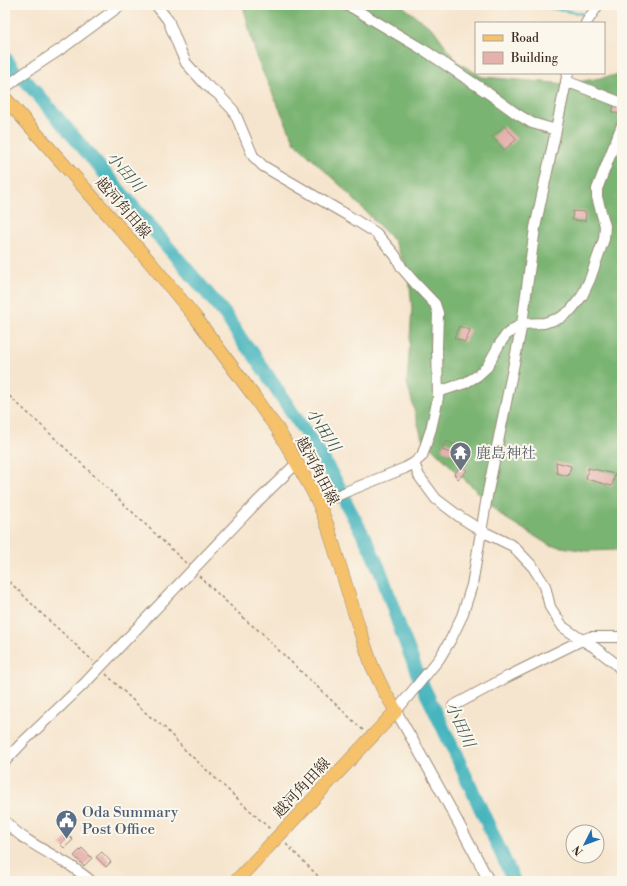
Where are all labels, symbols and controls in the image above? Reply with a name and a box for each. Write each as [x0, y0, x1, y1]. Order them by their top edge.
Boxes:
legend [475, 22, 605, 74]
text: Road [511, 31, 539, 46]
text: Building [510, 51, 559, 66]
water label: 小田川 [102, 147, 150, 198]
street label: 越河角田線 [91, 173, 155, 243]
water label: 小田川 [302, 404, 346, 457]
street label: 越河角田線 [291, 433, 343, 509]
temple icon: 鹿島神社 [448, 440, 474, 473]
place label: 鹿島神社 [476, 444, 536, 463]
water label: 小田川 [441, 699, 480, 753]
street label: 越河角田線 [269, 754, 335, 822]
place label: Oda Summary Post Office [82, 803, 179, 839]
public building icon: Oda Summary Post Office [54, 808, 80, 841]
north arrow [565, 824, 605, 864]
text: N [570, 842, 586, 858]

